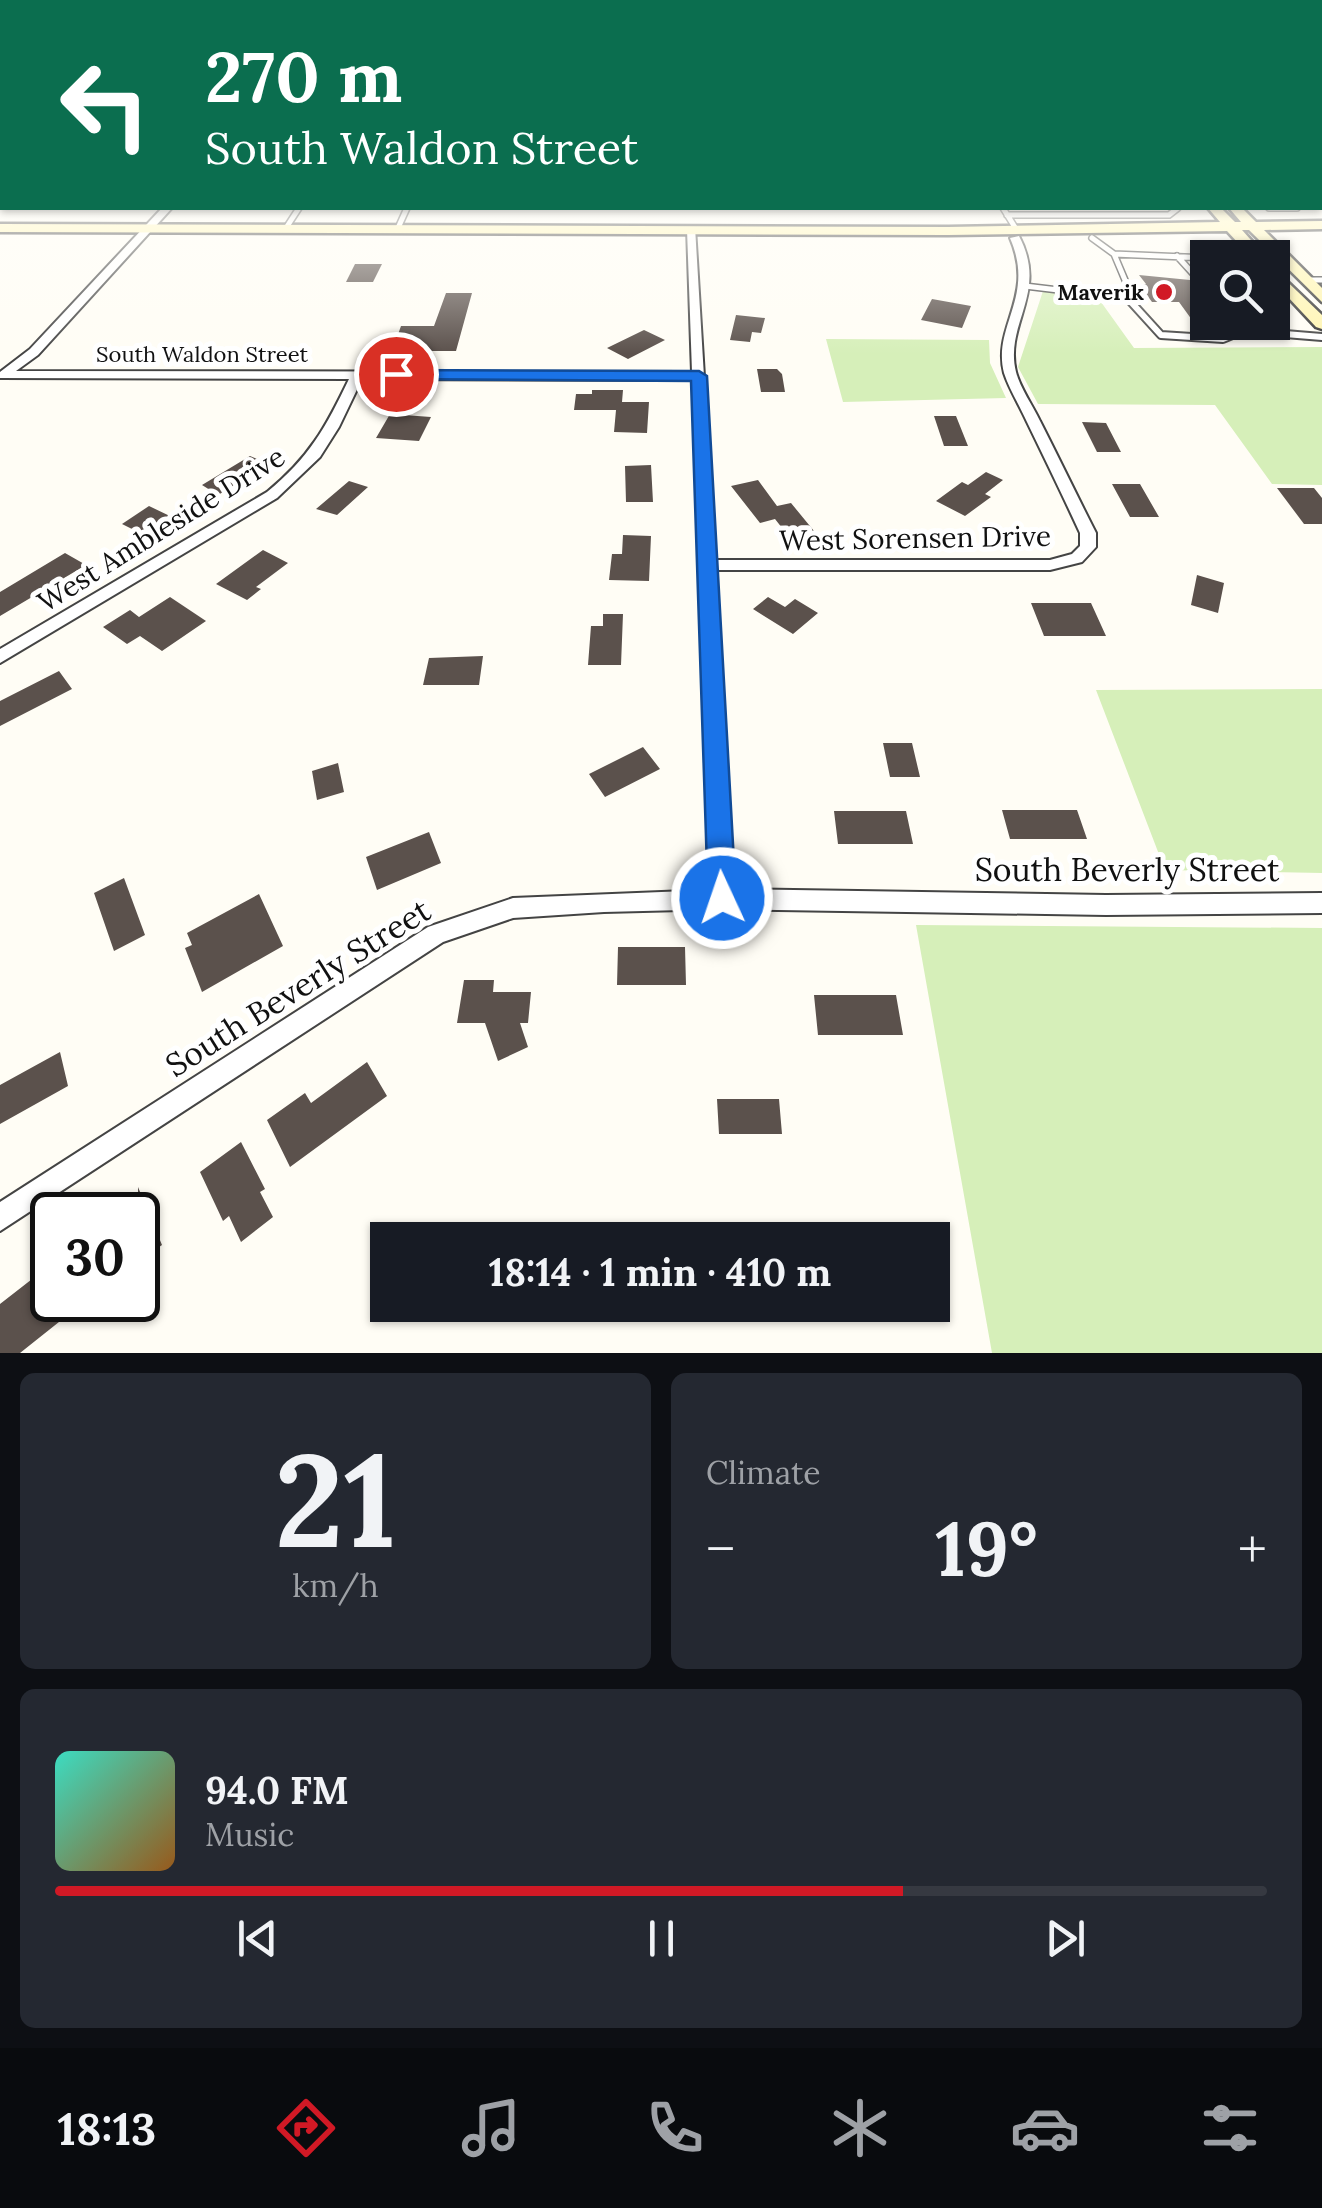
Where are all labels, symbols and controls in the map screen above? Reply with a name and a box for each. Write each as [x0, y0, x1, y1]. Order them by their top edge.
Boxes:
text: 270 m [205, 32, 402, 121]
icon: left [40, 40, 170, 170]
text: South Waldon Street [205, 119, 638, 176]
map controls [1190, 240, 1290, 340]
button: search [1190, 240, 1290, 340]
place label: Maverik [1057, 278, 1144, 306]
marker: Maverik [1153, 281, 1175, 303]
pin [354, 332, 439, 417]
street label: South Waldon Street [96, 340, 308, 368]
icon: arrive [369, 347, 424, 402]
street label: West Ambleside Drive [31, 438, 291, 620]
street label: West Sorensen Drive [779, 518, 1051, 558]
position arrow [670, 846, 774, 950]
street label: South Beverly Street [975, 849, 1280, 890]
street label: South Beverly Street [158, 889, 438, 1086]
speed limit sign: 30 [30, 1192, 160, 1322]
text: 18:14 · 1 min · 410 m [489, 1248, 831, 1296]
text: 21 [274, 1416, 397, 1583]
text: Climate [706, 1452, 821, 1493]
text: 19° [935, 1501, 1038, 1597]
text: − [706, 1514, 735, 1584]
text: + [1238, 1514, 1267, 1584]
text: km/h [292, 1565, 379, 1606]
text: 94.0 FM [205, 1766, 349, 1814]
text: Music [205, 1814, 294, 1855]
icon: previous [230, 1911, 285, 1966]
icon: pause [634, 1911, 689, 1966]
icon: next [1038, 1911, 1093, 1966]
icon: directions [271, 2093, 341, 2163]
icon: music [456, 2093, 526, 2163]
icon: phone [640, 2093, 710, 2163]
icon: climate [825, 2093, 895, 2163]
icon: car [1010, 2093, 1080, 2163]
icon: filters [1195, 2093, 1265, 2163]
text: 18:13 [57, 2100, 156, 2157]

